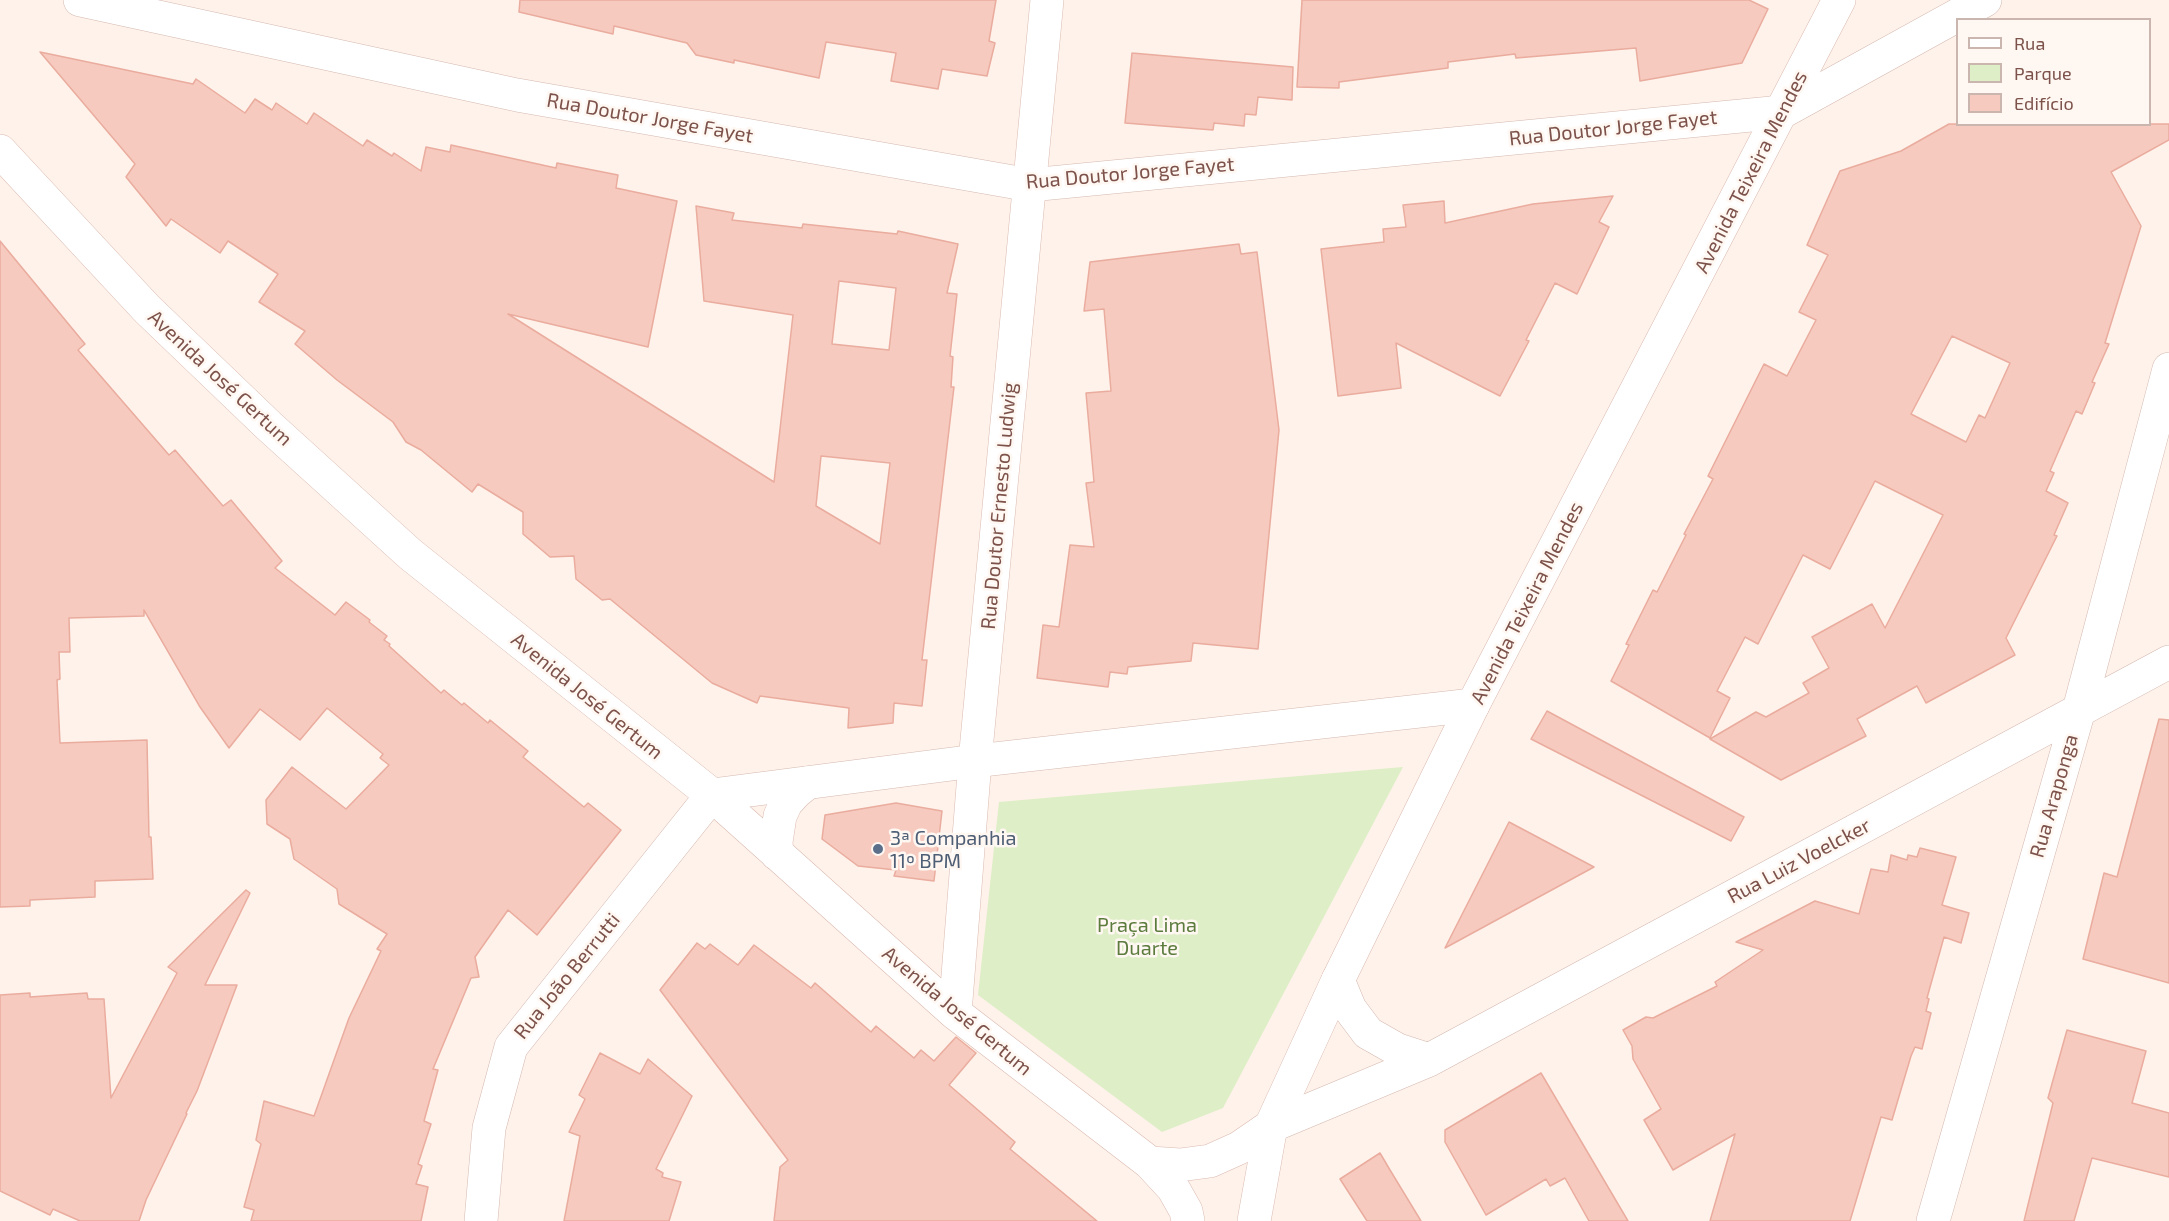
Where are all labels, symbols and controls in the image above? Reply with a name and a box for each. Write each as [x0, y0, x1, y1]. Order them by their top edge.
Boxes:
legend [1956, 18, 2151, 126]
text: Rua [2014, 32, 2045, 54]
text: Parque [2014, 62, 2072, 84]
street label: Avenida Teixeira Mendes [1690, 67, 1812, 277]
street label: Rua Doutor Jorge Fayet [545, 88, 755, 148]
text: Edifício [2014, 92, 2074, 114]
street label: Rua Doutor Jorge Fayet [1508, 105, 1718, 151]
street label: Rua Doutor Jorge Fayet [1025, 152, 1235, 194]
street label: Avenida José Gertum [143, 305, 297, 451]
street label: Rua Doutor Ernesto Ludwig [976, 382, 1022, 630]
street label: Avenida Teixeira Mendes [1466, 498, 1588, 708]
street label: Avenida José Gertum [506, 627, 668, 765]
street label: Rua Araponga [2025, 732, 2083, 860]
street label: Rua Luiz Voelcker [1723, 813, 1875, 909]
place label: 3ª Companhia 11º BPM [890, 826, 1016, 873]
marker: 3ª Companhia 11º BPM [871, 842, 885, 856]
street label: Rua João Berrutti [509, 908, 625, 1044]
park label: Praça Lima Duarte [1097, 913, 1197, 960]
street label: Avenida José Gertum [877, 941, 1037, 1081]

